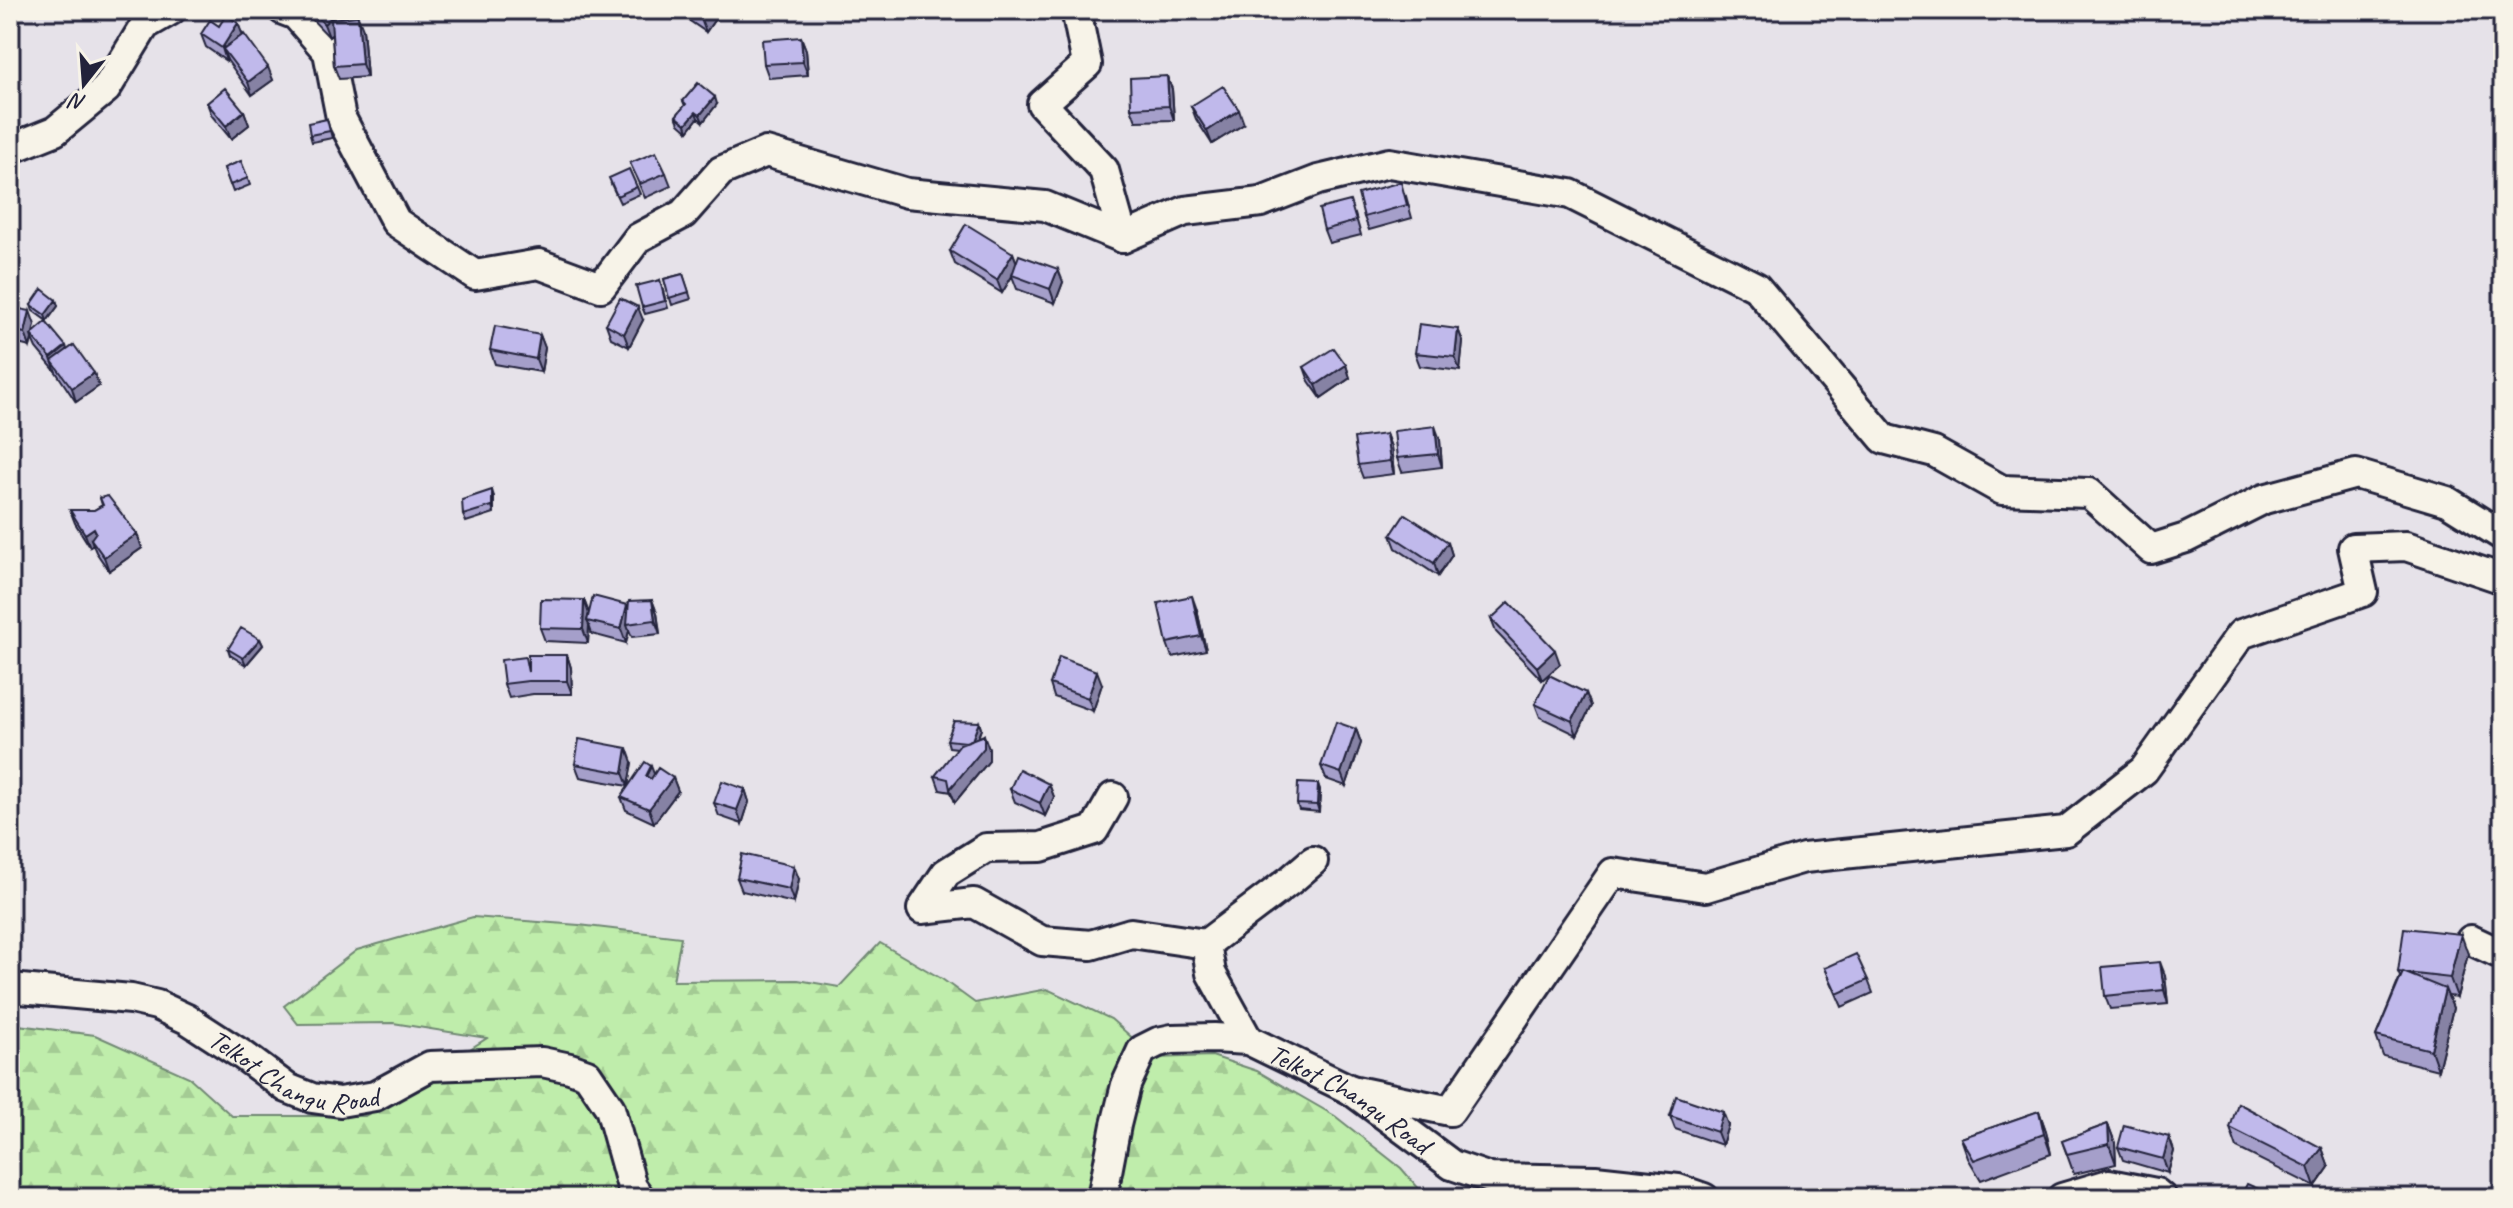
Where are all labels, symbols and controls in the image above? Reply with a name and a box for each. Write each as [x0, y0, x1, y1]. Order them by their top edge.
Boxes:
north arrow [44, 44, 124, 124]
text: N [65, 86, 89, 118]
street label: Telkot Changu Road [202, 1021, 385, 1121]
street label: Telkot Changu Road [1263, 1036, 1441, 1164]

